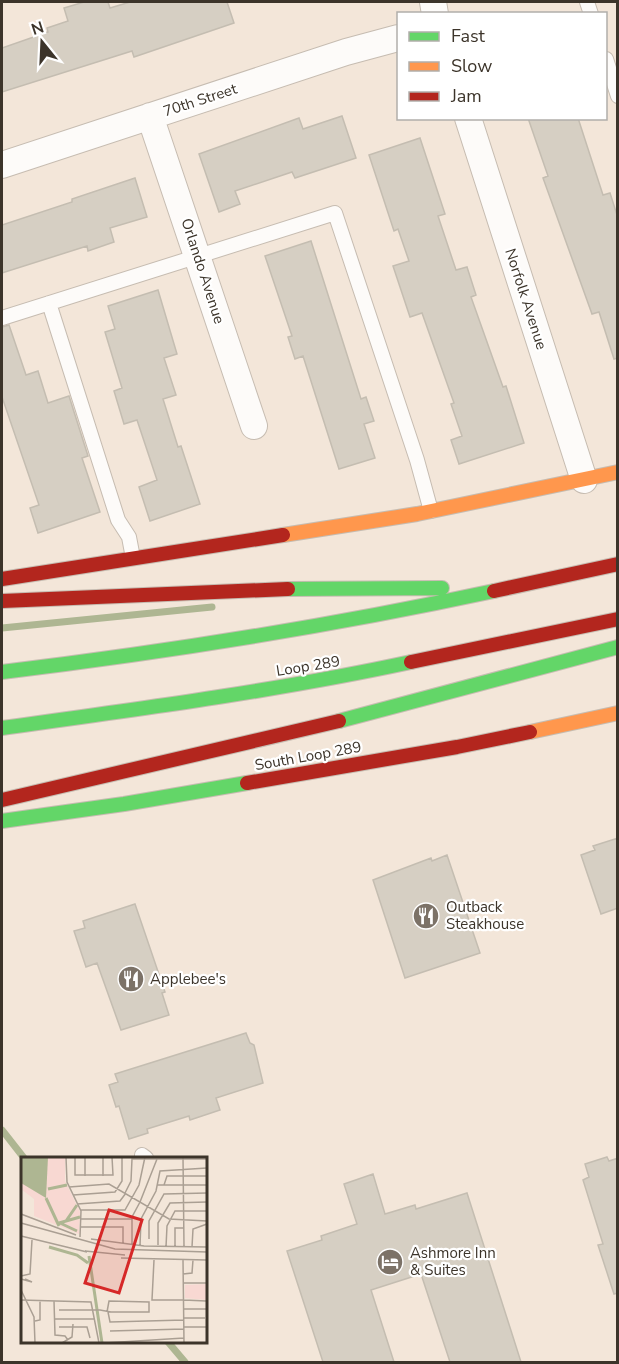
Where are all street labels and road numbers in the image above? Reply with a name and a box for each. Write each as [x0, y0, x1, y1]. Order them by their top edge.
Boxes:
street label: 70th Street [161, 78, 240, 121]
street label: Orlando Avenue [177, 216, 229, 326]
street label: Norfolk Avenue [500, 246, 552, 352]
street label: Loop 289 [275, 651, 341, 681]
street label: South Loop 289 [253, 737, 363, 775]

